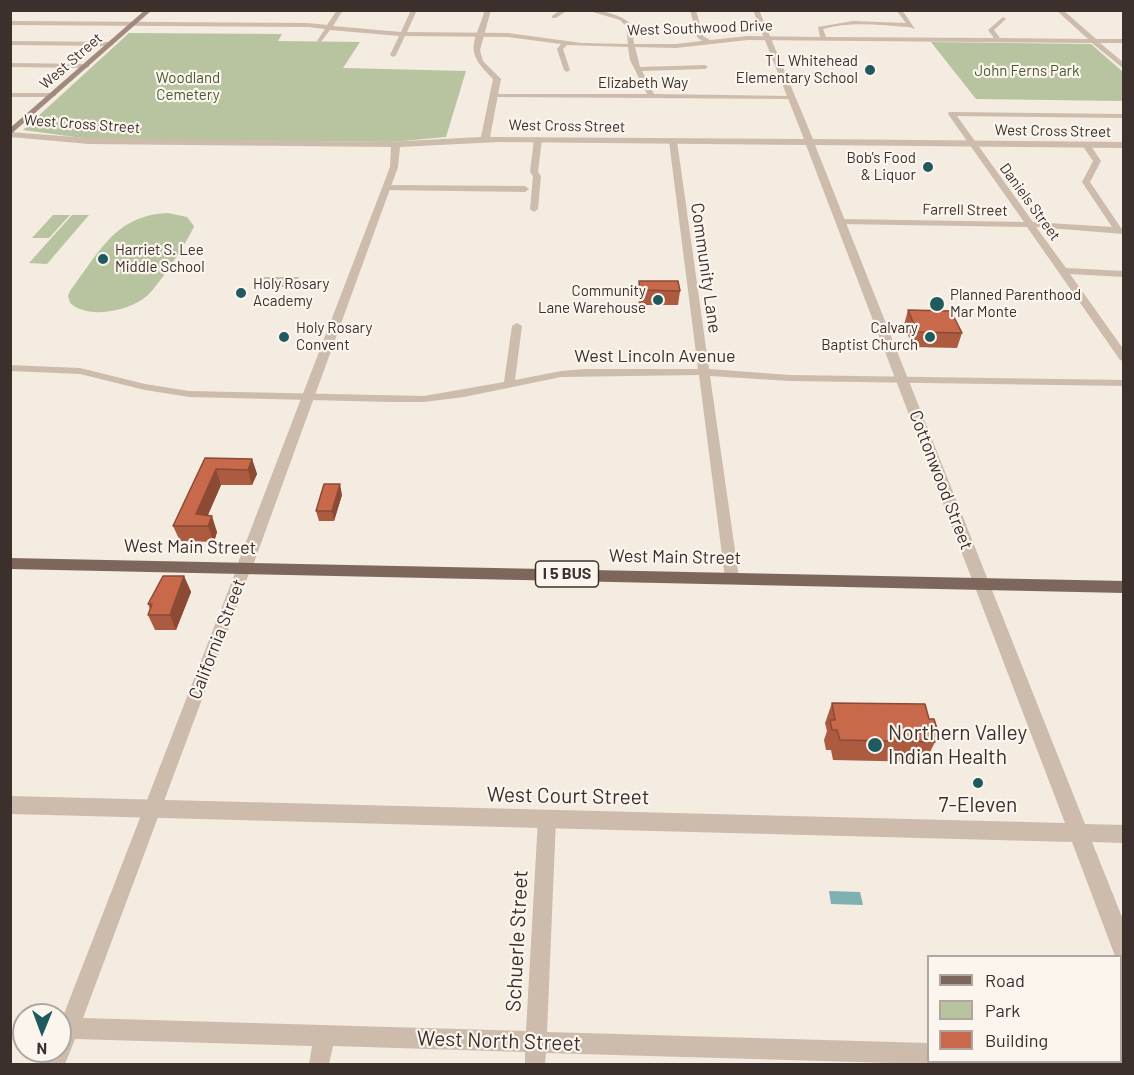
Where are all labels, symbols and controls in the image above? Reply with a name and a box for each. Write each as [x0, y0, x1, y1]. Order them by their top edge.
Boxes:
street label: West Southwood Drive [627, 16, 773, 40]
street label: West Street [36, 29, 106, 93]
place label: T L Whitehead Elementary School [736, 52, 858, 87]
park label: John Ferns Park [974, 62, 1080, 80]
marker: T L Whitehead Elementary School [863, 63, 877, 77]
park label: Woodland Cemetery [156, 69, 220, 104]
street label: Elizabeth Way [598, 74, 688, 92]
street label: West Cross Street [23, 111, 141, 137]
street label: West Cross Street [508, 116, 626, 136]
street label: West Cross Street [994, 121, 1112, 141]
place label: Bob's Food & Liquor [846, 149, 916, 184]
marker: Bob's Food & Liquor [921, 160, 935, 174]
street label: Daniels Street [996, 160, 1064, 244]
street label: Farrell Street [922, 200, 1008, 220]
street label: Community Lane [686, 201, 726, 335]
place label: Harriet S. Lee Middle School [115, 241, 205, 276]
marker: Harriet S. Lee Middle School [96, 252, 110, 266]
place label: Holy Rosary Academy [253, 275, 329, 310]
place label: Community Lane Warehouse [538, 282, 646, 317]
marker: Holy Rosary Academy [234, 286, 248, 300]
place label: Planned Parenthood Mar Monte [950, 286, 1081, 321]
marker: Community Lane Warehouse [651, 293, 665, 307]
marker: Planned Parenthood Mar Monte [928, 295, 946, 313]
place label: Holy Rosary Convent [296, 319, 372, 354]
place label: Calvary Baptist Church [821, 319, 918, 354]
marker: Holy Rosary Convent [277, 330, 291, 344]
marker: Calvary Baptist Church [923, 330, 937, 344]
street label: West Lincoln Avenue [574, 345, 736, 367]
street label: Cottonwood Street [904, 407, 978, 553]
street label: West Main Street [124, 535, 256, 559]
street label: West Main Street [609, 545, 741, 569]
road number: I 5 BUS [536, 561, 598, 587]
street label: California Street [184, 576, 250, 702]
place label: Northern Valley Indian Health [888, 720, 1027, 770]
marker: Northern Valley Indian Health [866, 736, 884, 754]
marker: 7-Eleven [971, 776, 985, 790]
street label: West Court Street [486, 782, 650, 810]
place label: 7-Eleven [939, 792, 1017, 818]
street label: Schuerle Street [501, 869, 533, 1013]
legend [927, 955, 1122, 1063]
text: Road [985, 969, 1025, 991]
text: Park [985, 999, 1020, 1021]
north arrow [12, 1003, 72, 1063]
street label: West North Street [416, 1026, 582, 1056]
text: Building [985, 1029, 1048, 1051]
text: N [36, 1040, 47, 1059]

